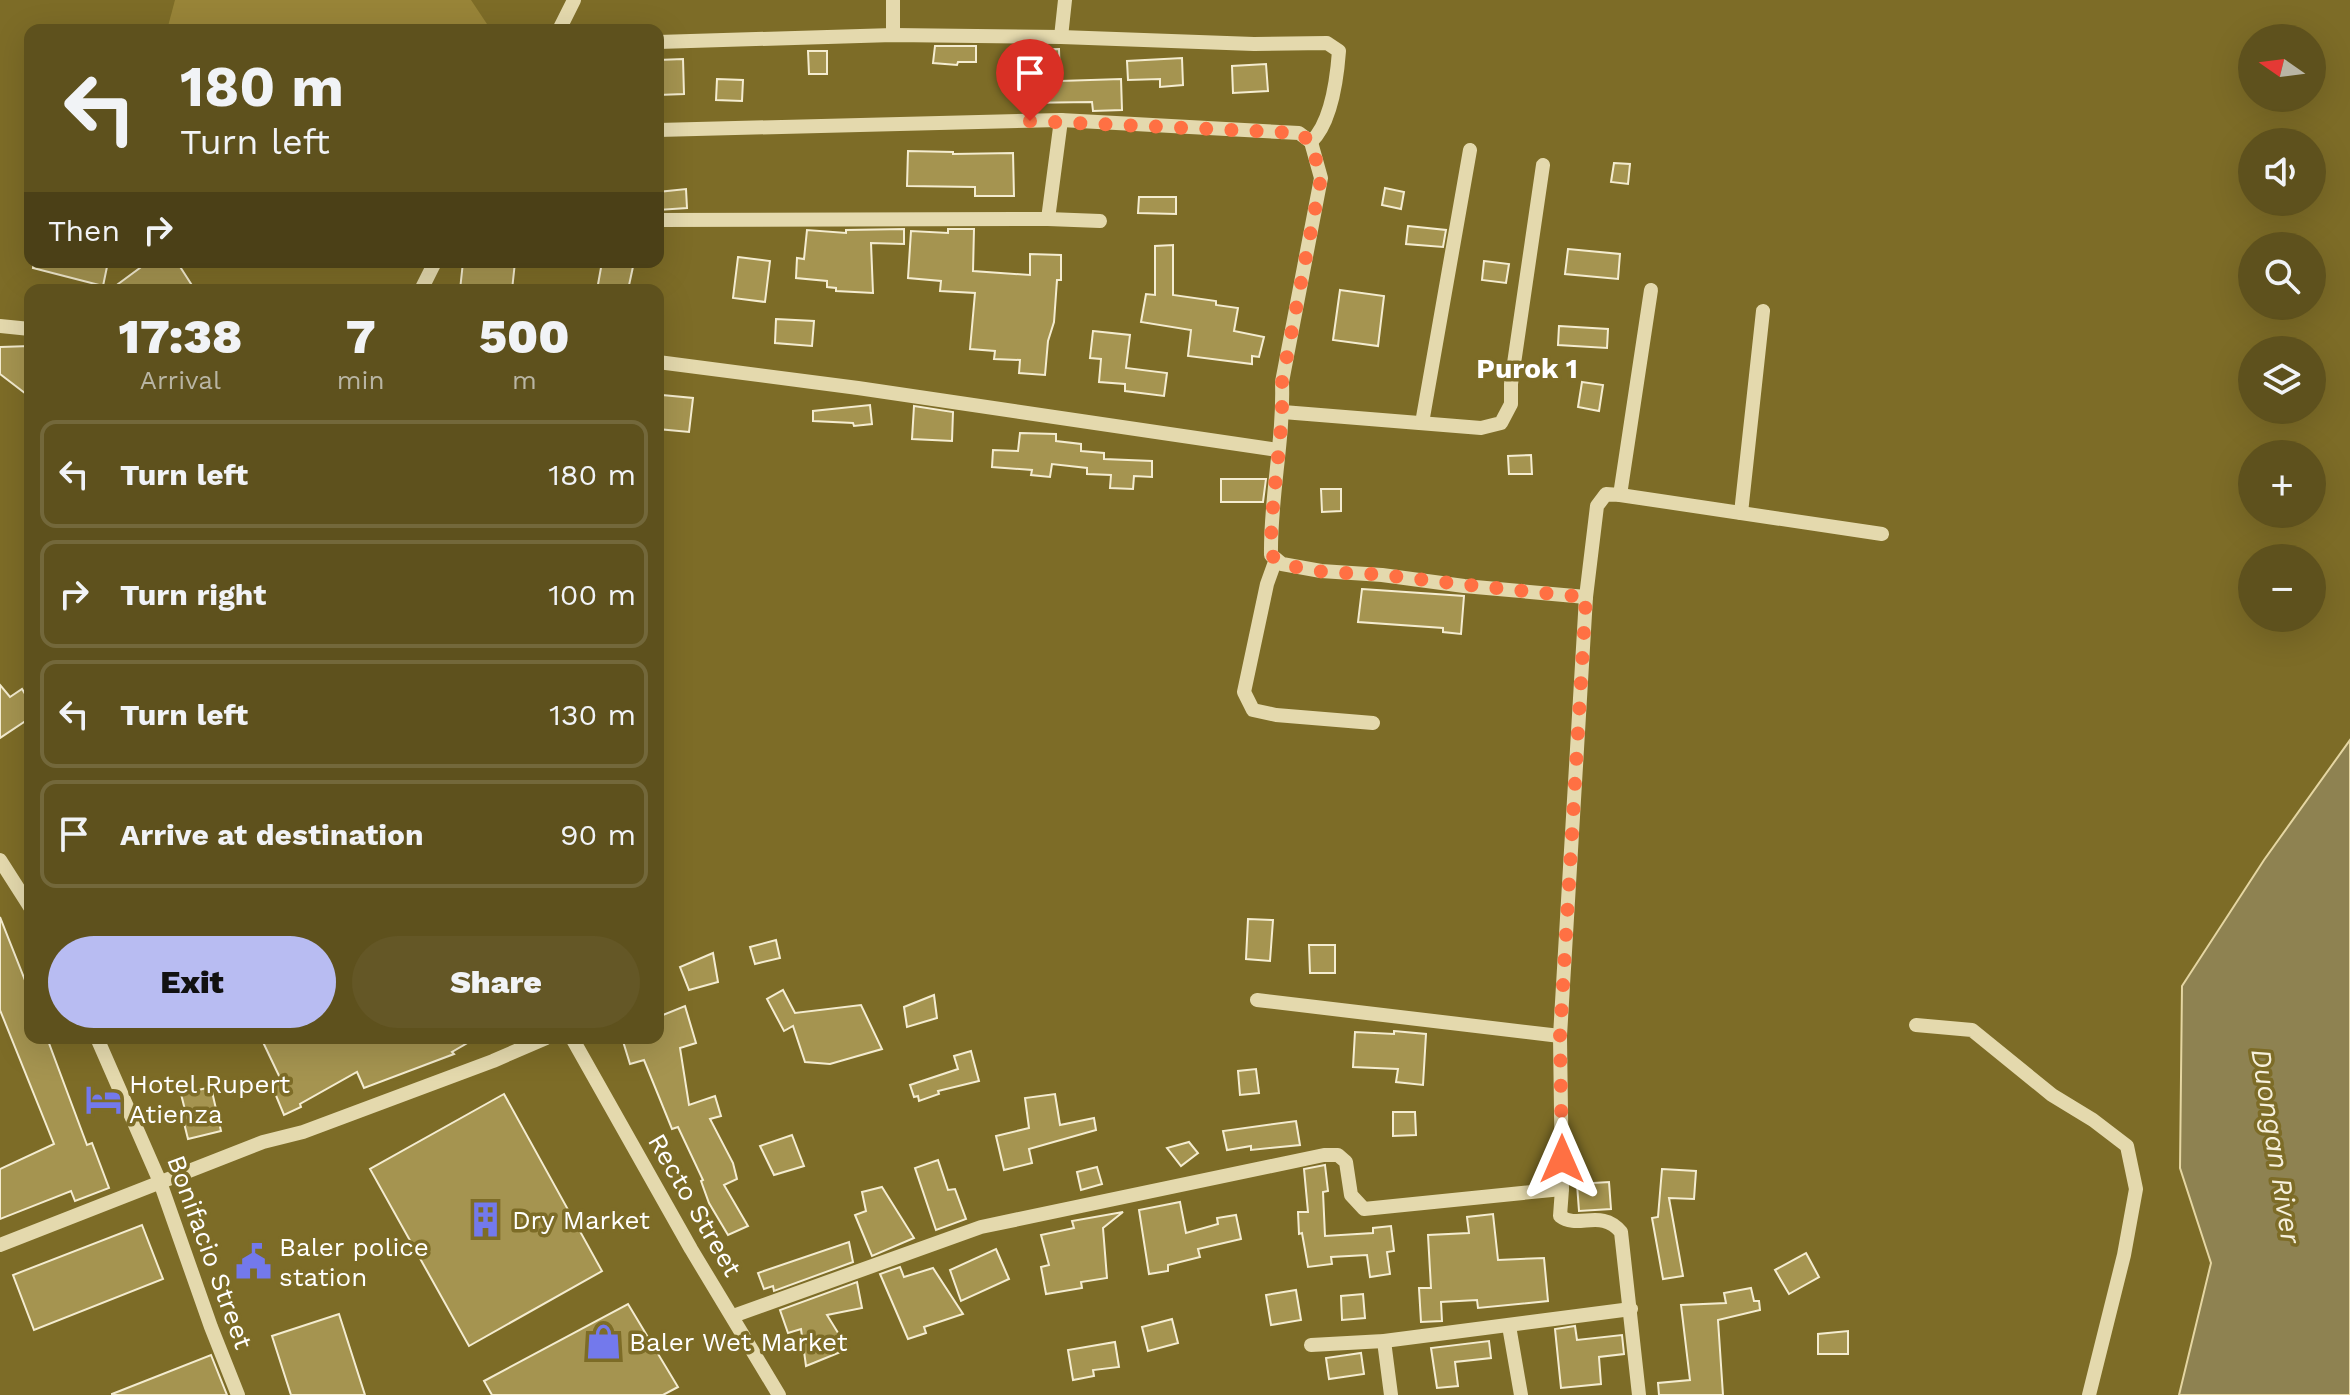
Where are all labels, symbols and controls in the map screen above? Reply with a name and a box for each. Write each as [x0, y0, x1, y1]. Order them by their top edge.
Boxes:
north arrow [2238, 24, 2326, 112]
map controls [2238, 24, 2326, 632]
pin [996, 39, 1064, 121]
icon: arrive [1008, 51, 1052, 95]
text: 180 m [180, 54, 344, 120]
icon: left [48, 56, 152, 160]
text: Turn left [180, 121, 330, 163]
button: sound [2238, 128, 2326, 216]
icon: right [136, 208, 180, 252]
text: Then [48, 213, 120, 248]
button: search [2238, 232, 2326, 320]
text: 17:38 [118, 308, 242, 365]
text: 7 [346, 308, 376, 365]
text: 500 [479, 308, 570, 365]
button: layers [2238, 336, 2326, 424]
district label: Purok 1 [1476, 352, 1578, 385]
text: Arrival [140, 365, 221, 395]
text: min [337, 365, 385, 395]
text: m [512, 365, 537, 395]
button: + [2238, 440, 2326, 528]
icon: left [52, 452, 96, 496]
text: Turn left [120, 457, 248, 492]
text: 180 m [548, 457, 636, 492]
button: − [2238, 544, 2326, 632]
icon: right [52, 572, 96, 616]
text: Turn right [120, 577, 266, 612]
text: 100 m [548, 577, 636, 612]
icon: left [52, 692, 96, 736]
text: Turn left [120, 697, 248, 732]
text: 130 m [549, 697, 636, 732]
icon: arrive [52, 812, 96, 856]
text: Arrive at destination [120, 817, 424, 852]
text: 90 m [560, 817, 636, 852]
button: Exit [48, 936, 336, 1028]
button: Share [352, 936, 640, 1028]
water label: Duongan River [2244, 1046, 2308, 1247]
place label: Hotel Rupert Atienza [129, 1069, 290, 1129]
hotel icon: Hotel Rupert Atienza [84, 1080, 122, 1118]
position arrow [1520, 1117, 1604, 1201]
street label: Recto Street [642, 1128, 748, 1282]
street label: Bonifacio Street [161, 1151, 259, 1353]
building icon: Dry Market [467, 1201, 505, 1239]
place label: Dry Market [512, 1205, 650, 1235]
place label: Baler police station [279, 1232, 429, 1292]
public building icon: Baler police station [234, 1243, 272, 1281]
shop icon: Baler Wet Market [584, 1323, 622, 1361]
place label: Baler Wet Market [629, 1327, 848, 1357]

